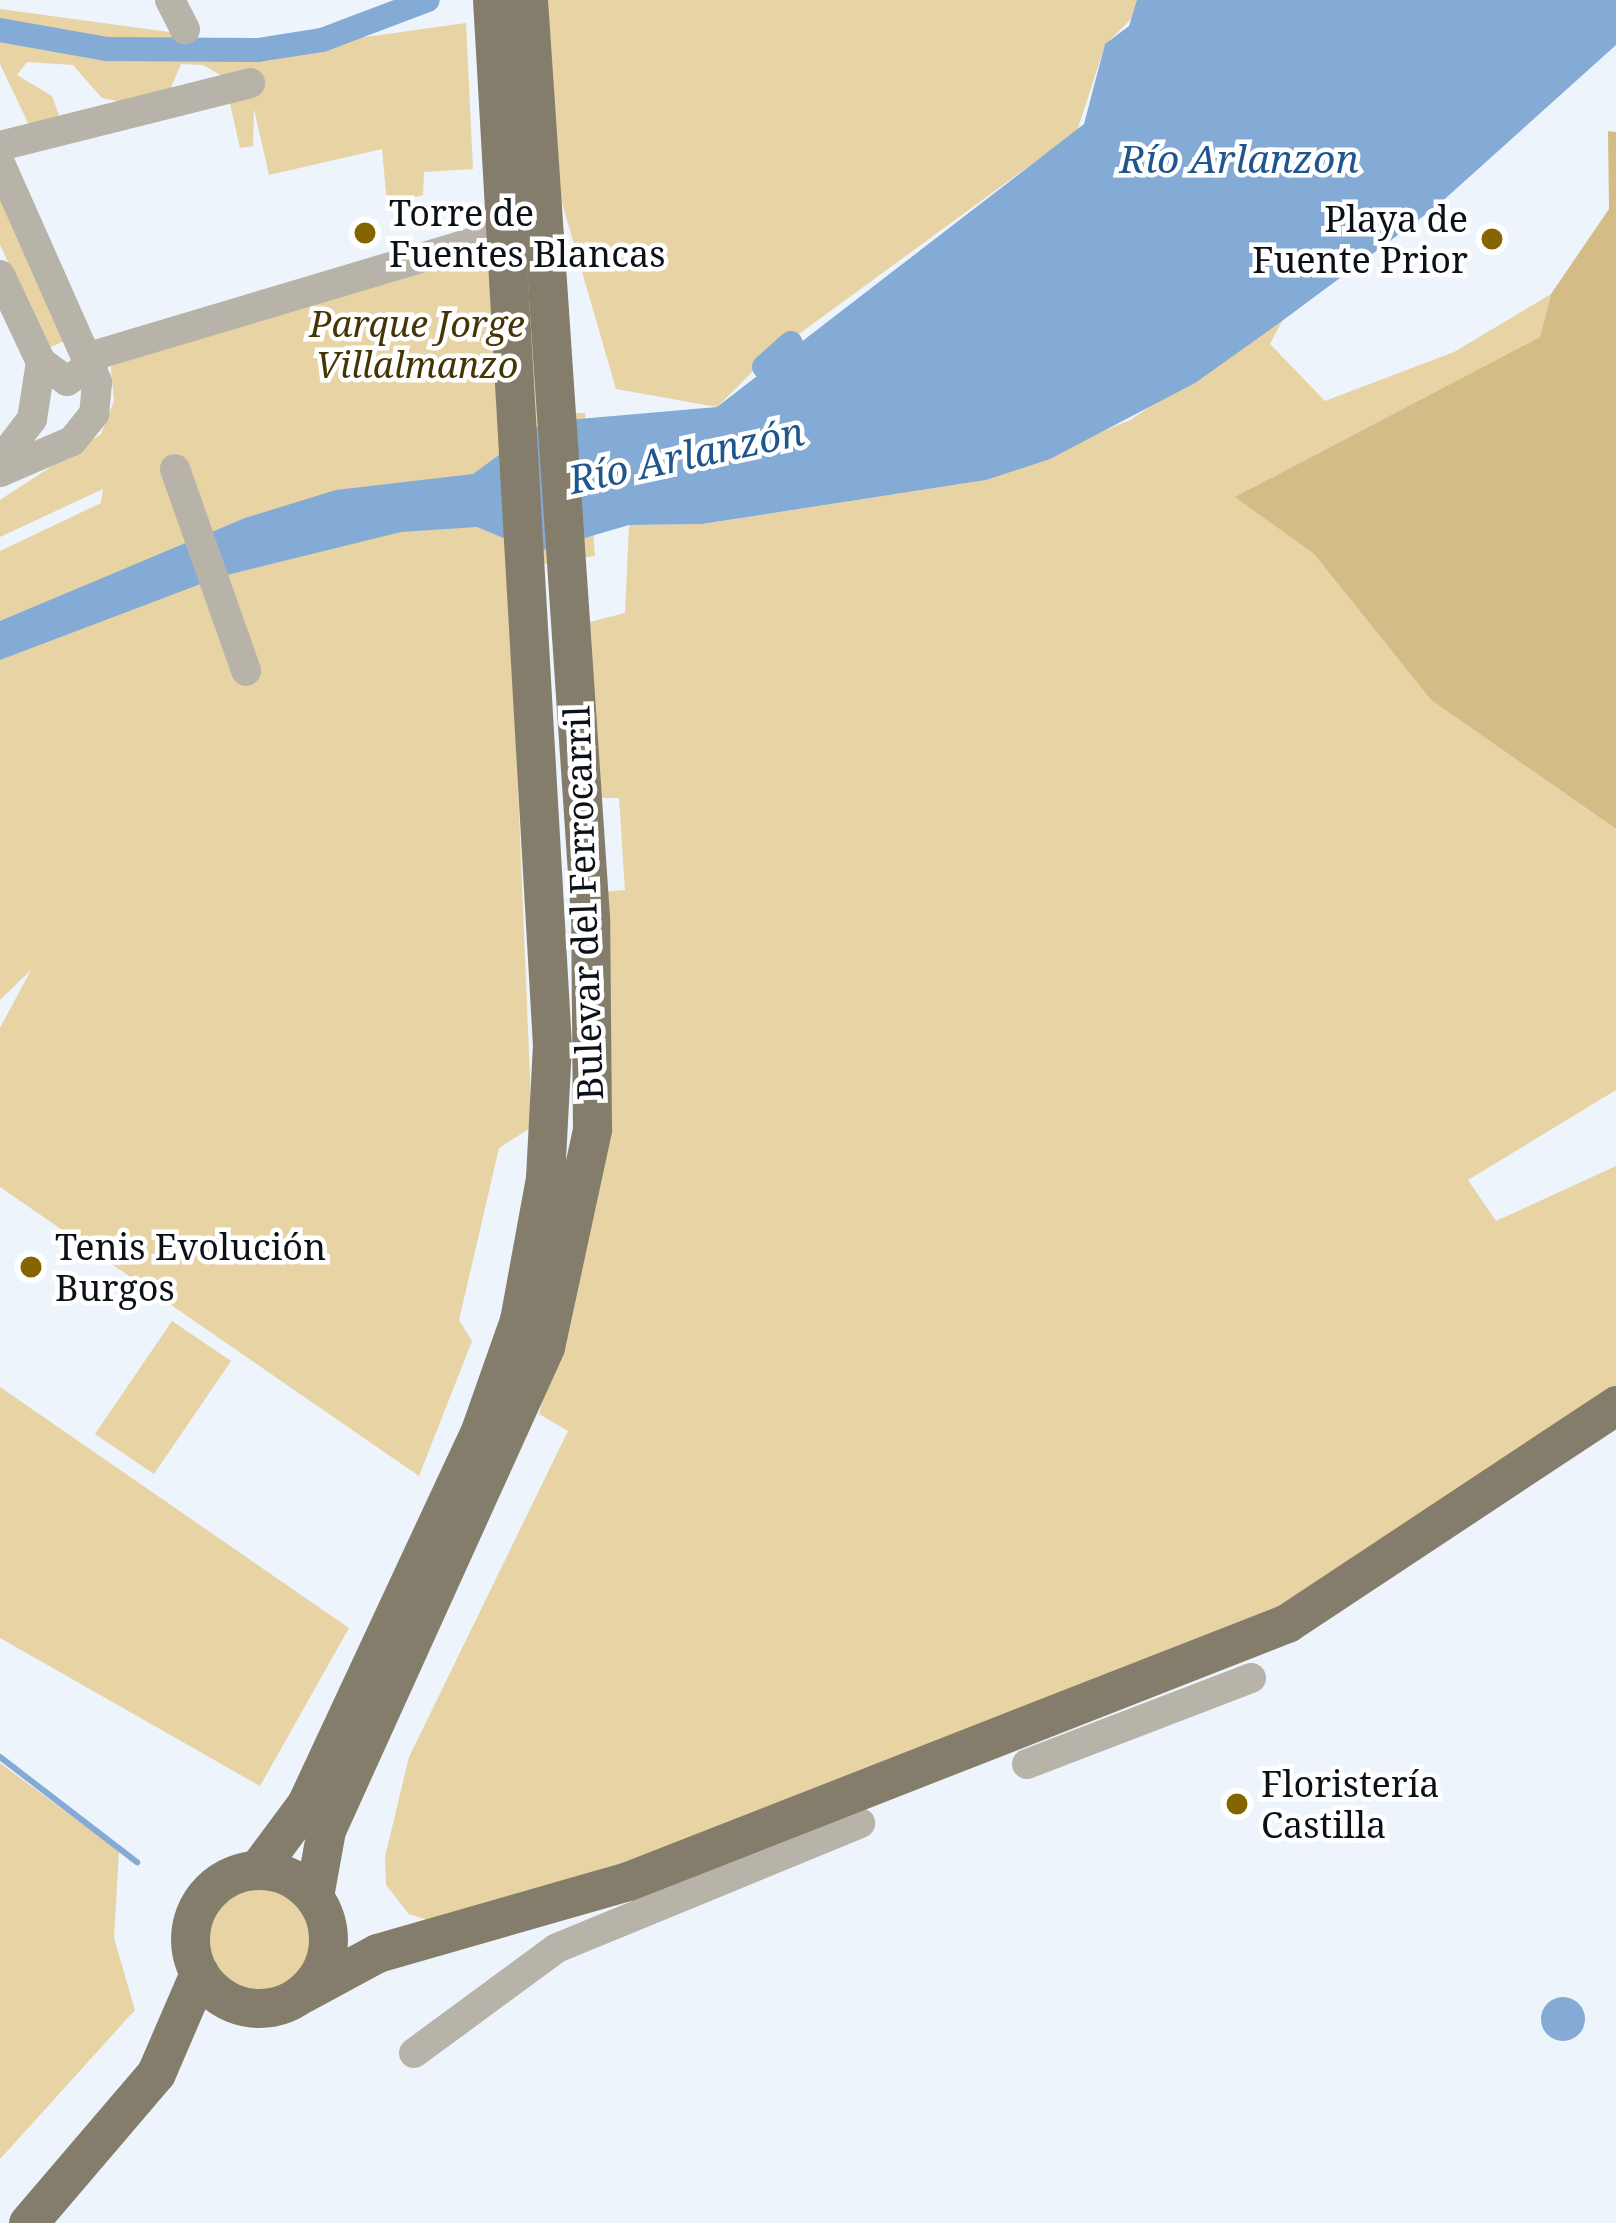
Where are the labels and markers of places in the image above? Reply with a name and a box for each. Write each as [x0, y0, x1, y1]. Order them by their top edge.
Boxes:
place label: Torre de Fuentes Blancas [389, 190, 666, 275]
place label: Playa de Fuente Prior [1252, 196, 1468, 281]
marker: Torre de Fuentes Blancas [352, 220, 378, 246]
marker: Playa de Fuente Prior [1479, 226, 1505, 252]
place label: Tenis Evolución Burgos [55, 1224, 326, 1309]
marker: Tenis Evolución Burgos [18, 1254, 44, 1280]
place label: Floristería Castilla [1261, 1761, 1440, 1846]
marker: Floristería Castilla [1224, 1791, 1250, 1817]

